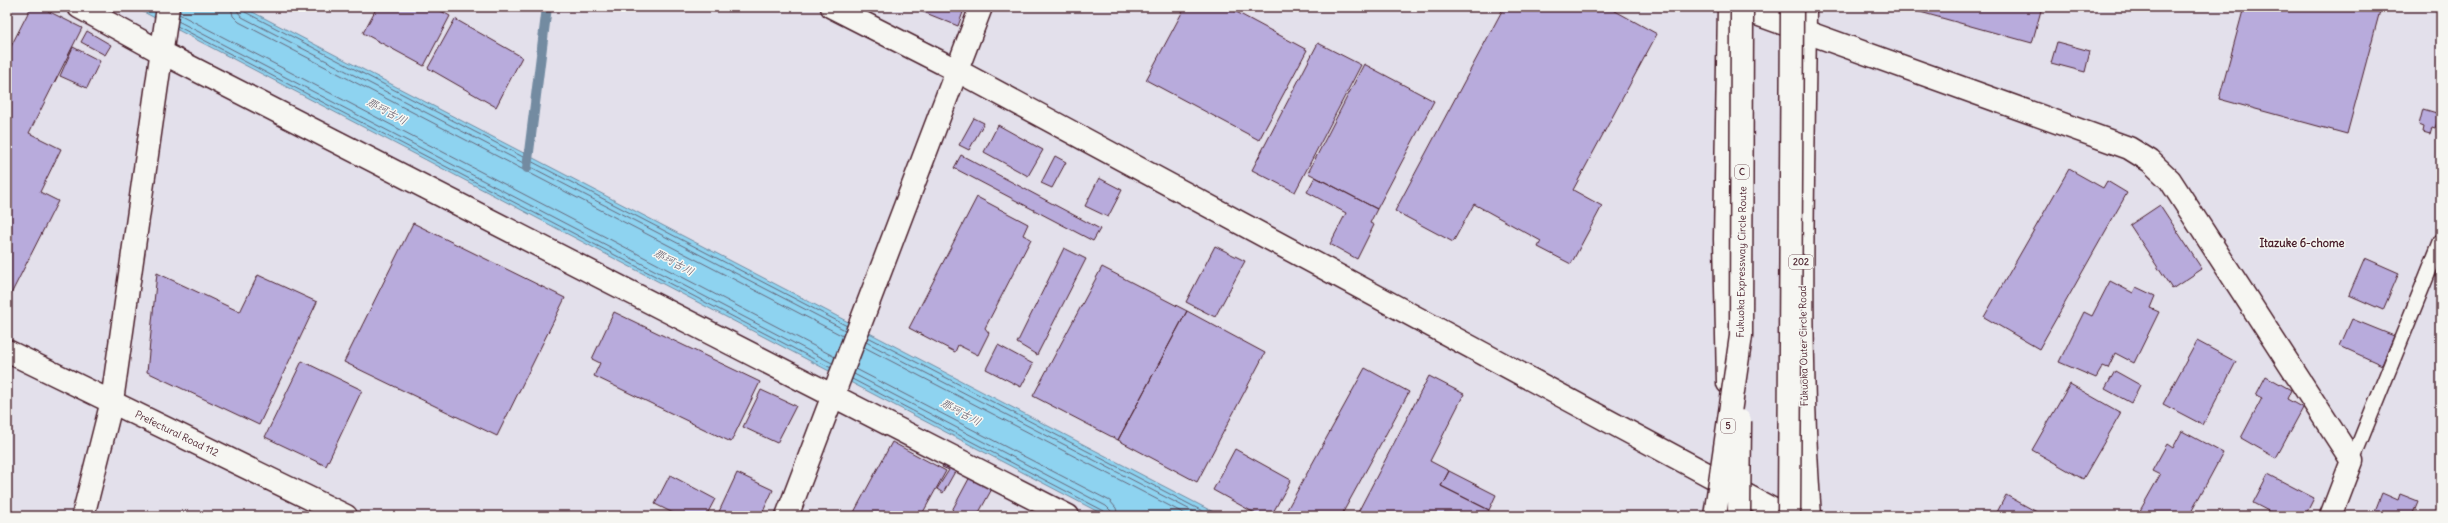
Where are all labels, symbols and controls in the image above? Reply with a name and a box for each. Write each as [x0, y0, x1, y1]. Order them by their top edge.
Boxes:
water label: 那珂古川 [364, 94, 410, 128]
road number: C [1735, 165, 1749, 179]
street label: Fukuoka Expressway Circle Route [1734, 186, 1749, 338]
district label: Itazuke 6-chome [2259, 236, 2345, 250]
water label: 那珂古川 [651, 245, 697, 279]
road number: 202 [1789, 255, 1813, 269]
street label: Fukuoka Outer Circle Road [1796, 285, 1811, 407]
water label: 那珂古川 [938, 395, 984, 429]
street label: Prefectural Road 112 [133, 408, 221, 460]
road number: 5 [1721, 419, 1735, 433]

